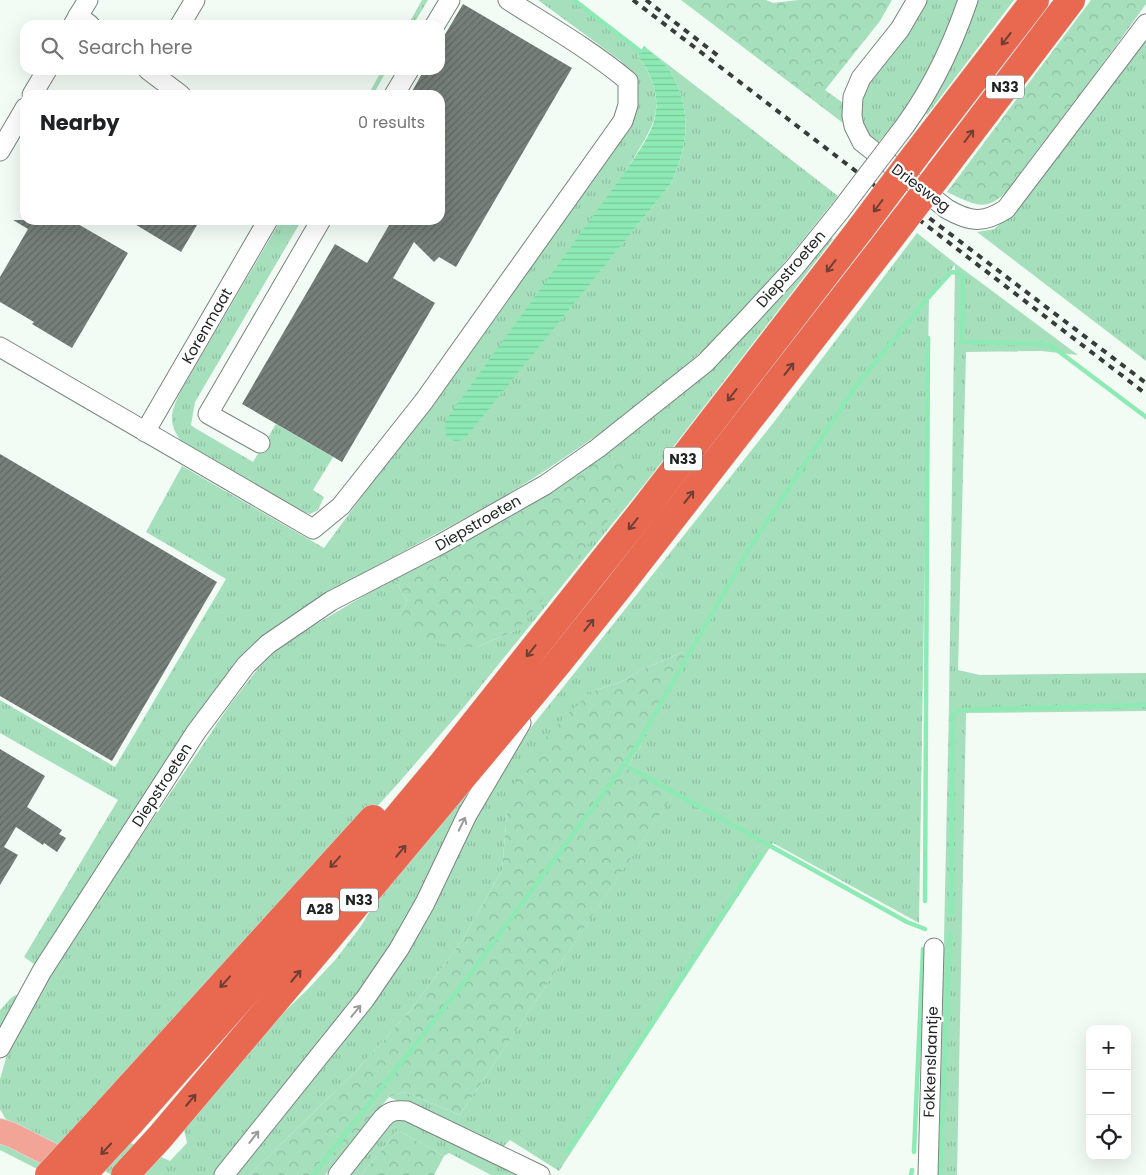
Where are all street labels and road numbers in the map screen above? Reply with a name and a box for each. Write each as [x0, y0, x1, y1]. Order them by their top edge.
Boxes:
road number: N33 [986, 75, 1024, 98]
street label: Driesweg [888, 159, 955, 217]
street label: Diepstroeten [751, 226, 830, 312]
street label: Korenmaat [176, 284, 237, 367]
road number: N33 [664, 448, 702, 470]
street label: Diepstroeten [431, 490, 525, 556]
street label: Diepstroeten [127, 739, 196, 831]
road number: N33 [340, 888, 378, 912]
road number: A28 [301, 898, 339, 921]
street label: Fokkenslaantje [918, 1006, 943, 1118]

